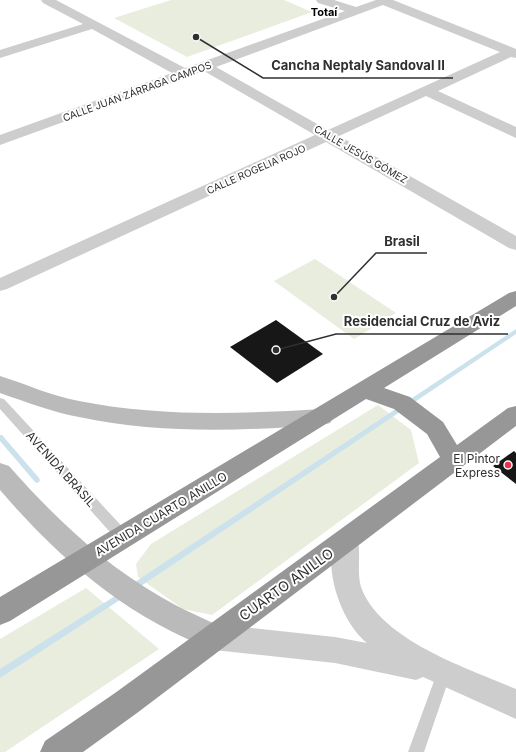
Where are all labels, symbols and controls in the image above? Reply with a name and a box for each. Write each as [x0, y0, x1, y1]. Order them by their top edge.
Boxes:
district label: Totaí [311, 5, 338, 19]
callout: Cancha Neptaly Sandoval II [263, 53, 453, 78]
text: Cancha Neptaly Sandoval II [271, 57, 445, 73]
street label: CALLE JUAN ZÁRRAGA CAMPOS [61, 58, 213, 124]
street label: CALLE JESÚS GÓMEZ [312, 122, 410, 186]
street label: CALLE ROGELIA ROJO [205, 142, 308, 196]
callout: Brasil [376, 228, 427, 253]
text: Brasil [384, 233, 420, 249]
callout: Residencial Cruz de Aviz [336, 309, 508, 334]
text: Residencial Cruz de Aviz [344, 313, 500, 329]
street label: AVENIDA BRASIL [23, 428, 99, 510]
place label: El Pintor Express [453, 451, 500, 480]
marker: El Pintor Express [503, 460, 513, 470]
street label: AVENIDA CUARTO ANILLO [92, 469, 230, 559]
street label: CUARTO ANILLO [236, 544, 336, 624]

